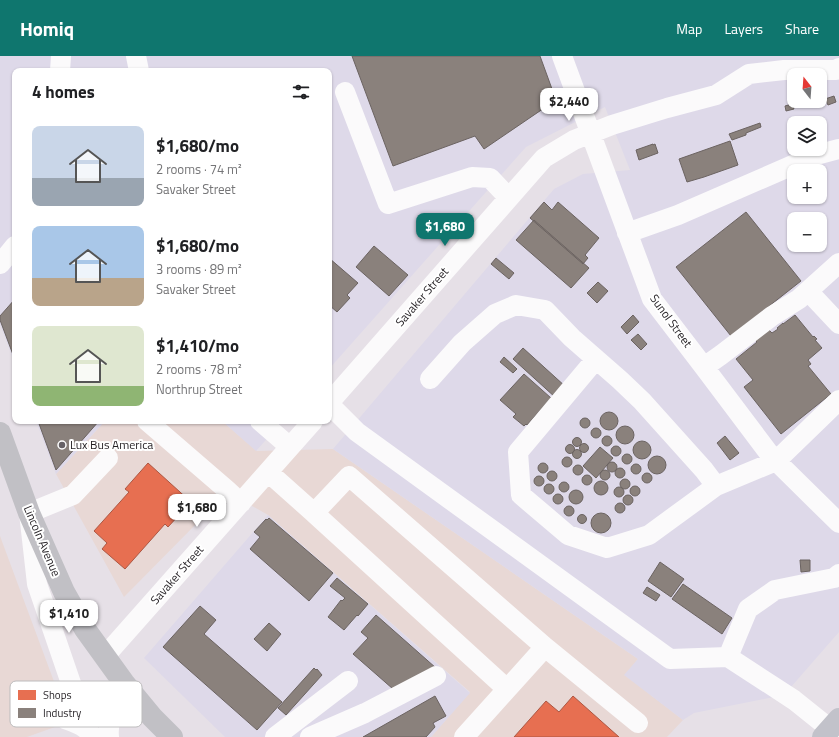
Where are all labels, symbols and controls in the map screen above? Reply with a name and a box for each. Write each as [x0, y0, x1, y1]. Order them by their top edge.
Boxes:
text: Homiq [20, 14, 74, 43]
text: Map [676, 18, 702, 39]
text: Layers [724, 18, 763, 39]
text: Share [785, 18, 819, 39]
north arrow [787, 68, 827, 108]
map controls [787, 68, 827, 252]
text: 4 homes [32, 79, 95, 105]
icon: filters [290, 81, 312, 103]
pin: $2,440 [536, 88, 602, 122]
text: $2,440 [549, 91, 589, 111]
button: layers [787, 116, 827, 156]
text: $1,680/mo [156, 133, 239, 159]
icon: home [64, 142, 112, 190]
text: 2 rooms · 74 m² [156, 159, 242, 179]
button: + [787, 164, 827, 204]
text: Savaker Street [156, 179, 236, 199]
button: − [787, 212, 827, 252]
pin: $1,680 [412, 213, 478, 247]
text: $1,680 [425, 216, 465, 236]
text: $1,680/mo [156, 233, 239, 259]
icon: home [64, 242, 112, 290]
text: 3 rooms · 89 m² [156, 259, 242, 279]
street label: Savaker Street [390, 262, 453, 331]
text: Savaker Street [156, 279, 236, 299]
street label: Sunol Street [645, 290, 698, 352]
text: $1,410/mo [156, 333, 239, 359]
icon: home [64, 342, 112, 390]
text: 2 rooms · 78 m² [156, 359, 242, 379]
text: Northrup Street [156, 379, 242, 399]
place label: Lux Bus America [70, 435, 153, 454]
marker: Lux Bus America [57, 440, 67, 450]
pin: $1,680 [164, 494, 230, 528]
text: $1,680 [177, 497, 217, 517]
street label: Lincoln Avenue [19, 502, 66, 579]
street label: Savaker Street [145, 540, 208, 609]
pin: $1,410 [36, 600, 102, 634]
text: $1,410 [49, 603, 89, 623]
legend [10, 681, 142, 727]
text: Shops [43, 687, 72, 703]
text: Industry [43, 705, 82, 721]

